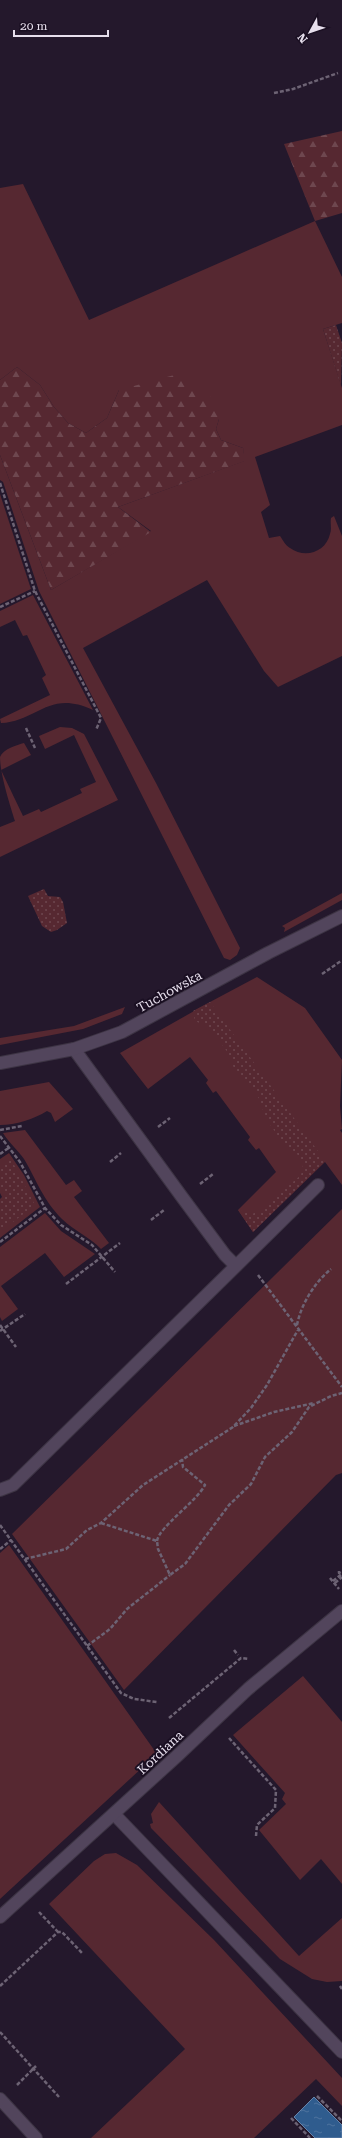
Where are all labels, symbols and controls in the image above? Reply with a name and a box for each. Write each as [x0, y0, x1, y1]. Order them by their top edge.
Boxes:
scale bar [14, 12, 108, 38]
north arrow [290, 12, 330, 52]
text: 20 m [20, 19, 47, 33]
text: N [295, 30, 310, 46]
street label: Tuchowska [134, 967, 204, 1015]
street label: Kordiana [134, 1727, 186, 1777]

